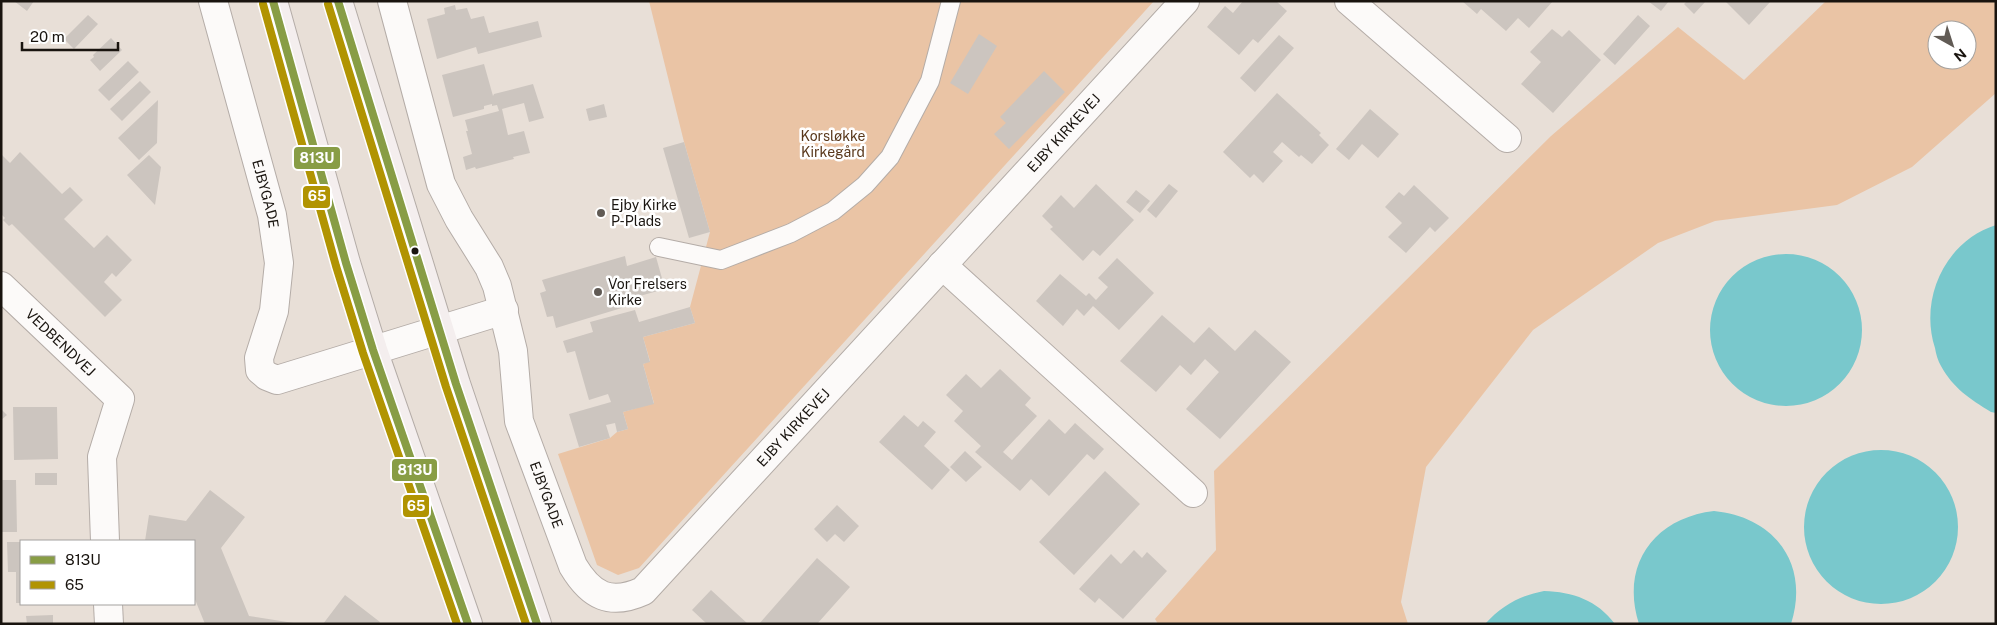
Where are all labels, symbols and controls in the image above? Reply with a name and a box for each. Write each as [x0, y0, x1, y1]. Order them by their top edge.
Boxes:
scale bar [22, 20, 119, 52]
north arrow [1927, 20, 1977, 70]
text: 20 m [30, 28, 65, 45]
text: N [1951, 45, 1969, 65]
street label: EJBY KIRKEVEJ [1024, 91, 1103, 175]
park label: Korsløkke Kirkegård [801, 128, 866, 160]
line badge: 813U [293, 146, 341, 170]
text: 813U [300, 150, 334, 166]
street label: EJBYGADE [249, 158, 282, 229]
line badge: 65 [302, 185, 331, 209]
text: 65 [308, 188, 326, 204]
place label: Ejby Kirke P-Plads [611, 197, 677, 229]
marker: Ejby Kirke P-Plads [595, 207, 607, 219]
unlabelled marker [410, 246, 420, 256]
place label: Vor Frelsers Kirke [608, 276, 687, 308]
marker: Vor Frelsers Kirke [592, 286, 604, 298]
street label: VEDBENDVEJ [22, 306, 99, 379]
street label: EJBY KIRKEVEJ [753, 385, 833, 470]
line badge: 813U [391, 458, 438, 482]
street label: EJBYGADE [527, 459, 566, 530]
text: 813U [398, 462, 432, 478]
line badge: 65 [402, 494, 430, 518]
text: 65 [407, 498, 425, 514]
legend [20, 540, 195, 605]
text: 813U [65, 551, 101, 568]
text: 65 [65, 576, 84, 593]

